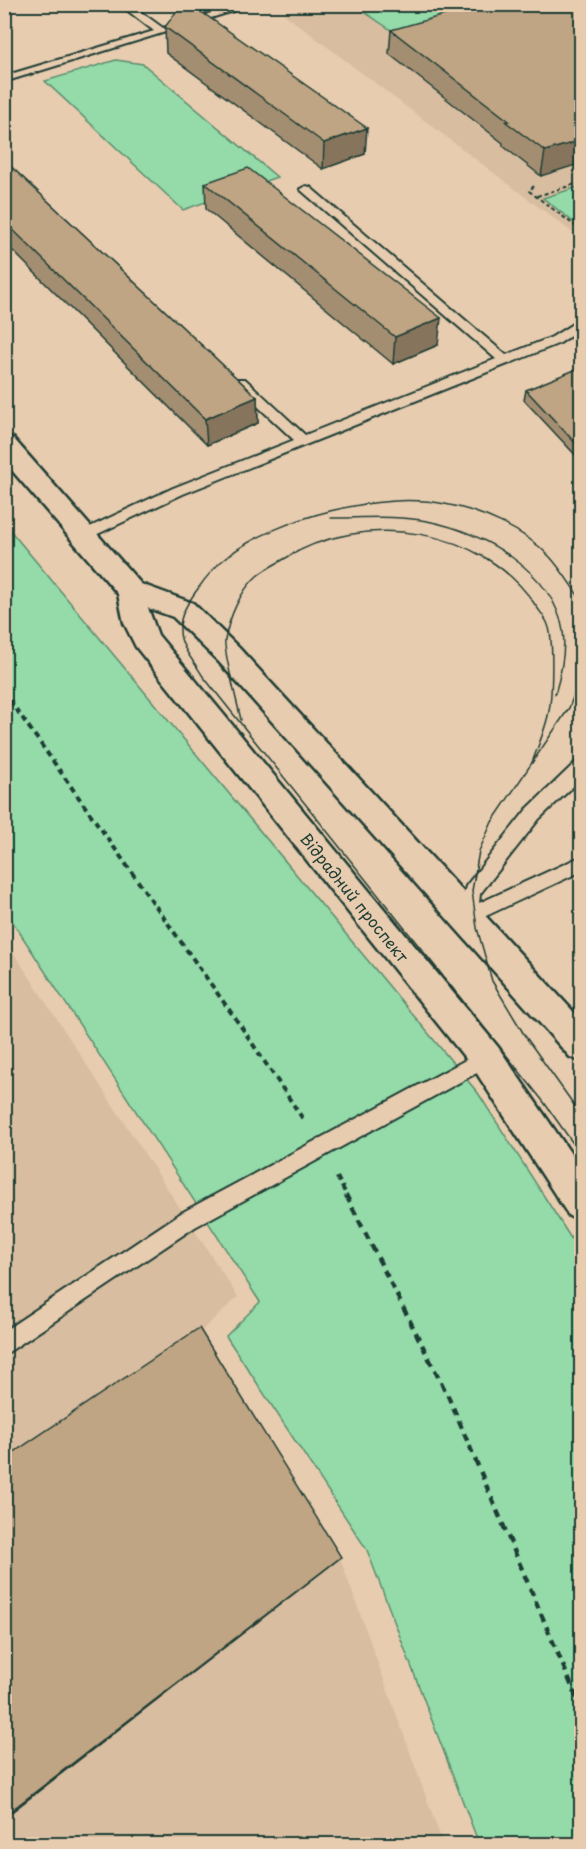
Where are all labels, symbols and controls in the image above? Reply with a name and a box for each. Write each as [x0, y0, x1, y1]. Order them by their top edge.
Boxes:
street label: Відрадний проспект [295, 827, 415, 967]

